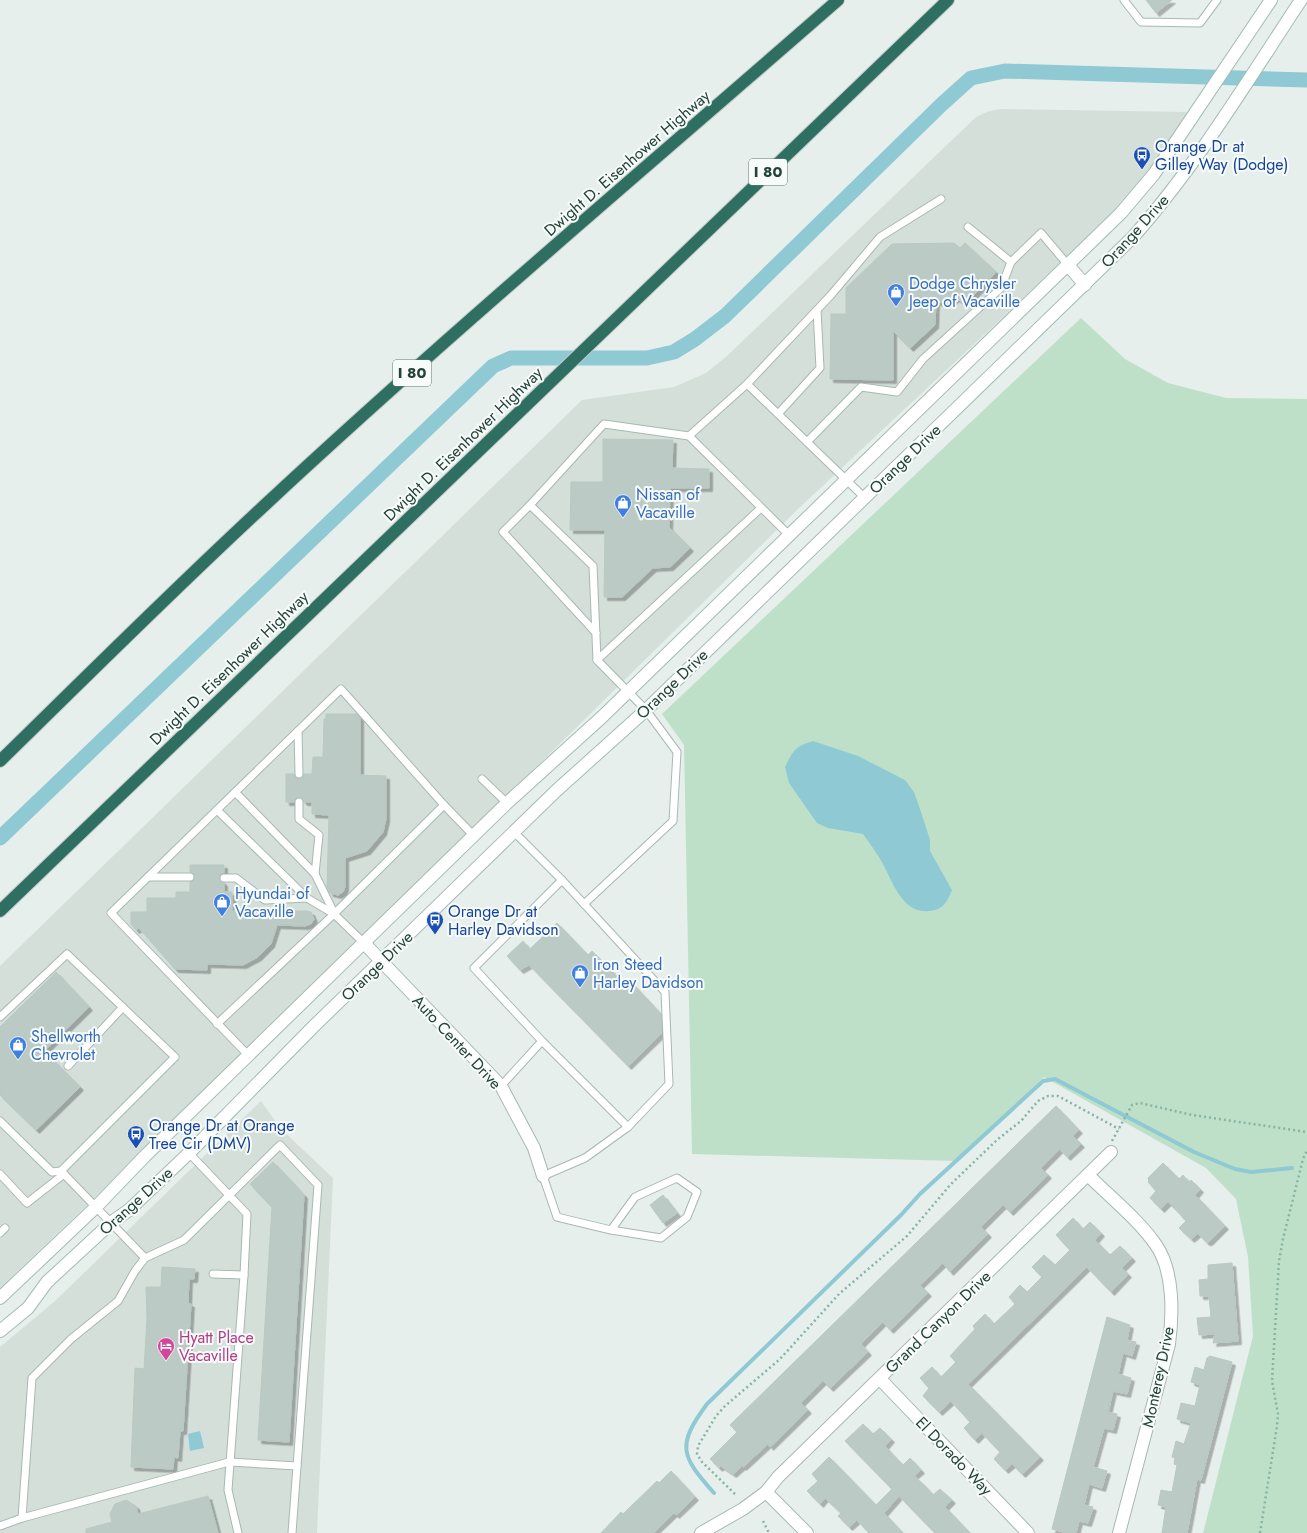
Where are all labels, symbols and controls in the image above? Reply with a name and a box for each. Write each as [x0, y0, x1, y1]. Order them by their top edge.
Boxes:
street label: Dwight D. Eisenhower Highway [539, 84, 716, 242]
place label: Orange Dr at Gilley Way (Dodge) [1155, 135, 1288, 176]
bus stop icon: Orange Dr at Gilley Way (Dodge) [1132, 145, 1152, 170]
road number: I 80 [749, 159, 787, 185]
street label: Orange Drive [1096, 189, 1174, 273]
place label: Dodge Chrysler Jeep of Vacaville [907, 272, 1020, 313]
shop icon: Dodge Chrysler Jeep of Vacaville [886, 282, 906, 307]
road number: I 80 [393, 360, 431, 386]
street label: Dwight D. Eisenhower Highway [378, 361, 548, 526]
street label: Orange Drive [864, 419, 946, 499]
place label: Nissan of Vacaville [636, 483, 700, 524]
shop icon: Nissan of Vacaville [613, 493, 633, 518]
street label: Dwight D. Eisenhower Highway [144, 585, 314, 750]
street label: Orange Drive [631, 644, 713, 724]
place label: Hyundai of Vacaville [235, 882, 310, 923]
shop icon: Hyundai of Vacaville [212, 892, 232, 917]
place label: Orange Dr at Harley Davidson [448, 900, 559, 941]
bus stop icon: Orange Dr at Harley Davidson [425, 910, 445, 935]
street label: Orange Drive [336, 926, 418, 1006]
place label: Iron Steed Harley Davidson [593, 953, 704, 994]
shop icon: Iron Steed Harley Davidson [570, 963, 590, 988]
street label: Auto Center Drive [407, 990, 507, 1094]
place label: Shellworth Chevrolet [31, 1025, 101, 1066]
shop icon: Shellworth Chevrolet [8, 1035, 28, 1060]
place label: Orange Dr at Orange Tree Cir (DMV) [149, 1114, 294, 1155]
bus stop icon: Orange Dr at Orange Tree Cir (DMV) [126, 1124, 146, 1149]
street label: Orange Drive [94, 1162, 178, 1240]
street label: Grand Canyon Drive [880, 1265, 996, 1379]
street label: Monterey Drive [1136, 1324, 1180, 1430]
place label: Hyatt Place Vacaville [179, 1326, 254, 1367]
hotel icon: Hyatt Place Vacaville [156, 1336, 176, 1361]
street label: El Dorado Way [910, 1411, 998, 1501]

